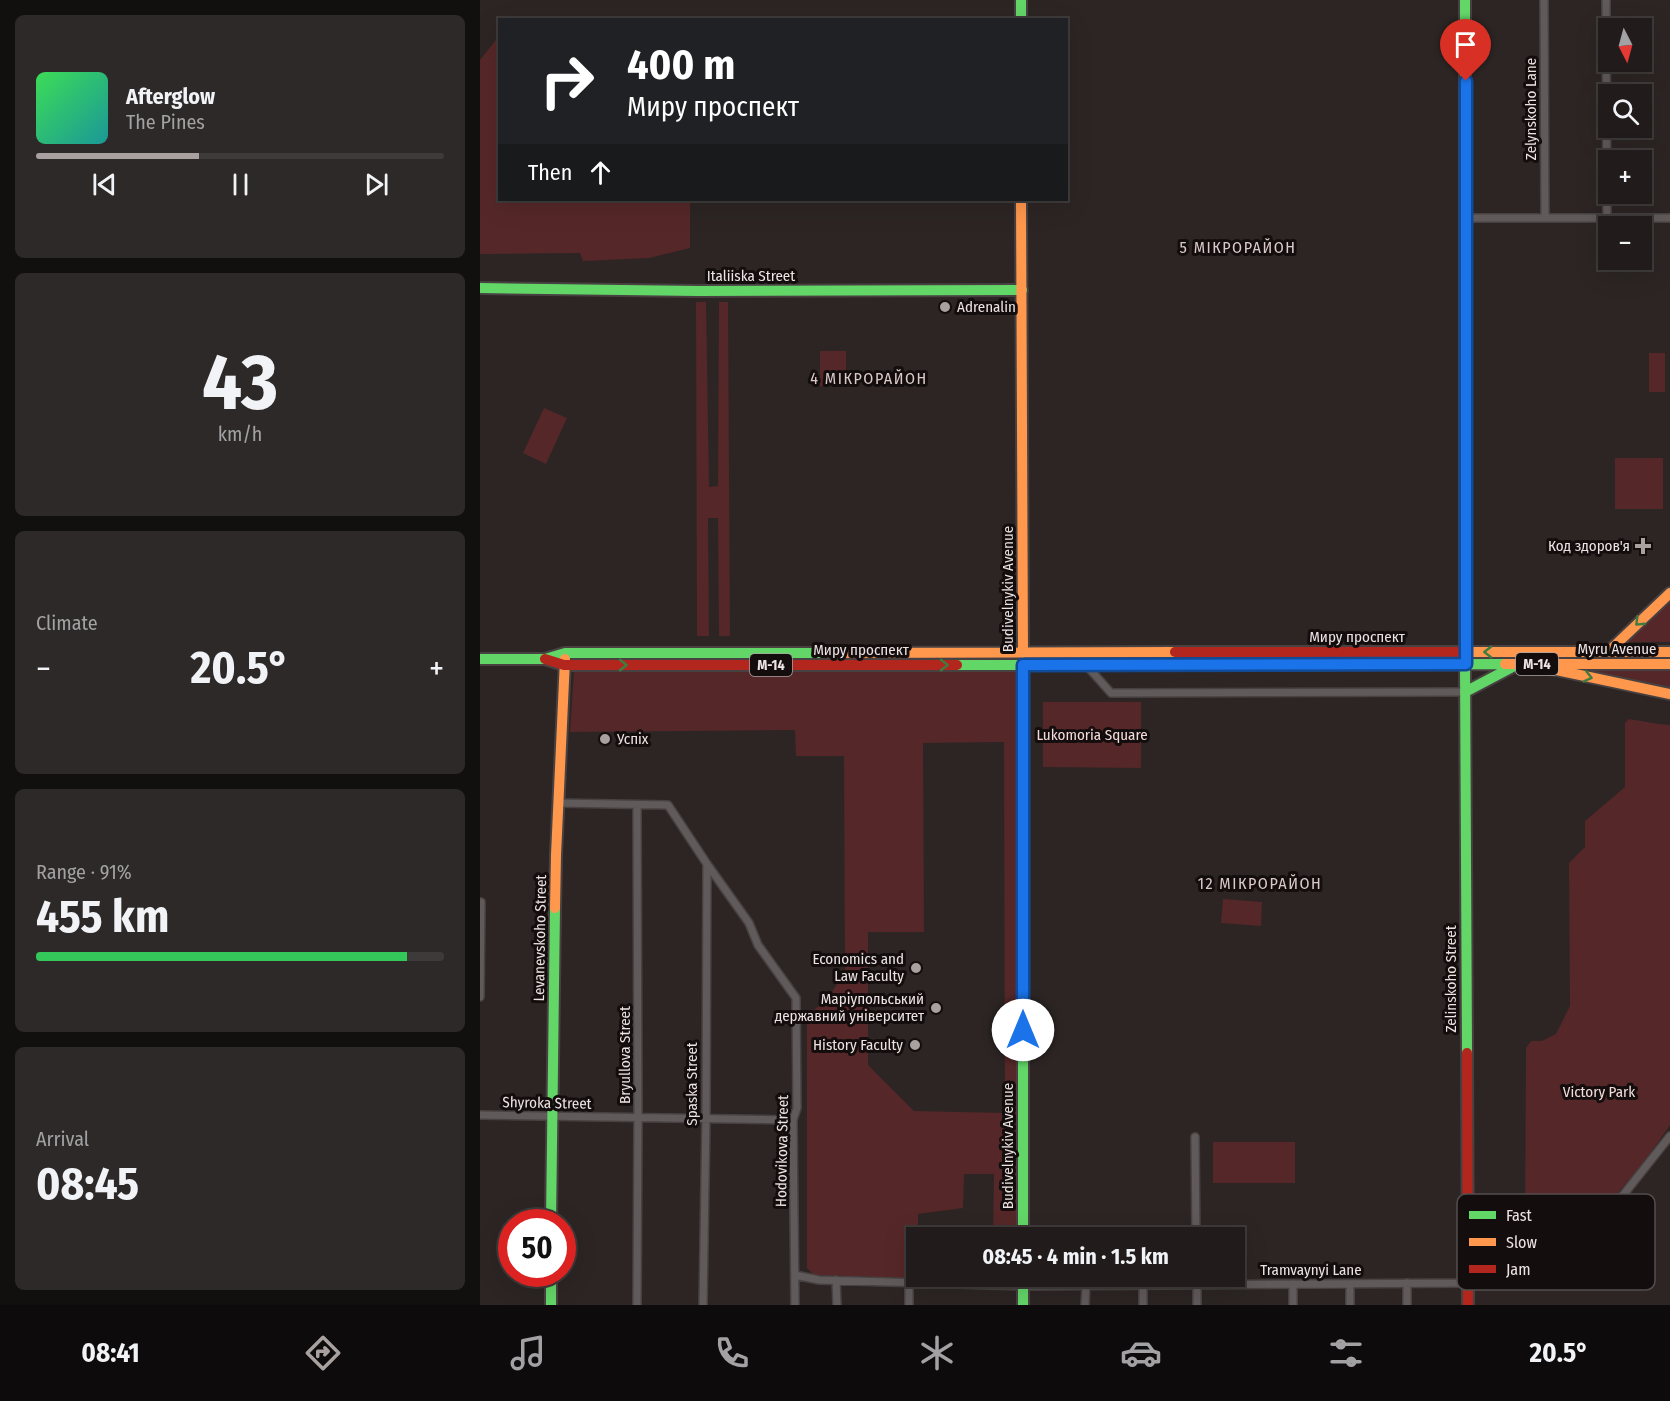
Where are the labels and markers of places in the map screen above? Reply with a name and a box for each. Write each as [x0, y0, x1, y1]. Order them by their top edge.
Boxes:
pin [1440, 19, 1491, 81]
place label: Adrenalin [957, 298, 1016, 316]
marker: Adrenalin [938, 300, 952, 314]
place label: Код здоров'я [1548, 537, 1630, 555]
marker: Код здоров'я [1634, 537, 1652, 555]
place label: Успіх [616, 730, 649, 748]
marker: Успіх [598, 732, 612, 746]
place label: Economics and Law Faculty [812, 950, 904, 985]
marker: Economics and Law Faculty [909, 961, 923, 975]
place label: Маріупольський державний університет [775, 990, 925, 1025]
marker: Маріупольський державний університет [929, 1001, 943, 1015]
place label: History Faculty [813, 1036, 903, 1054]
marker: History Faculty [908, 1038, 922, 1052]

